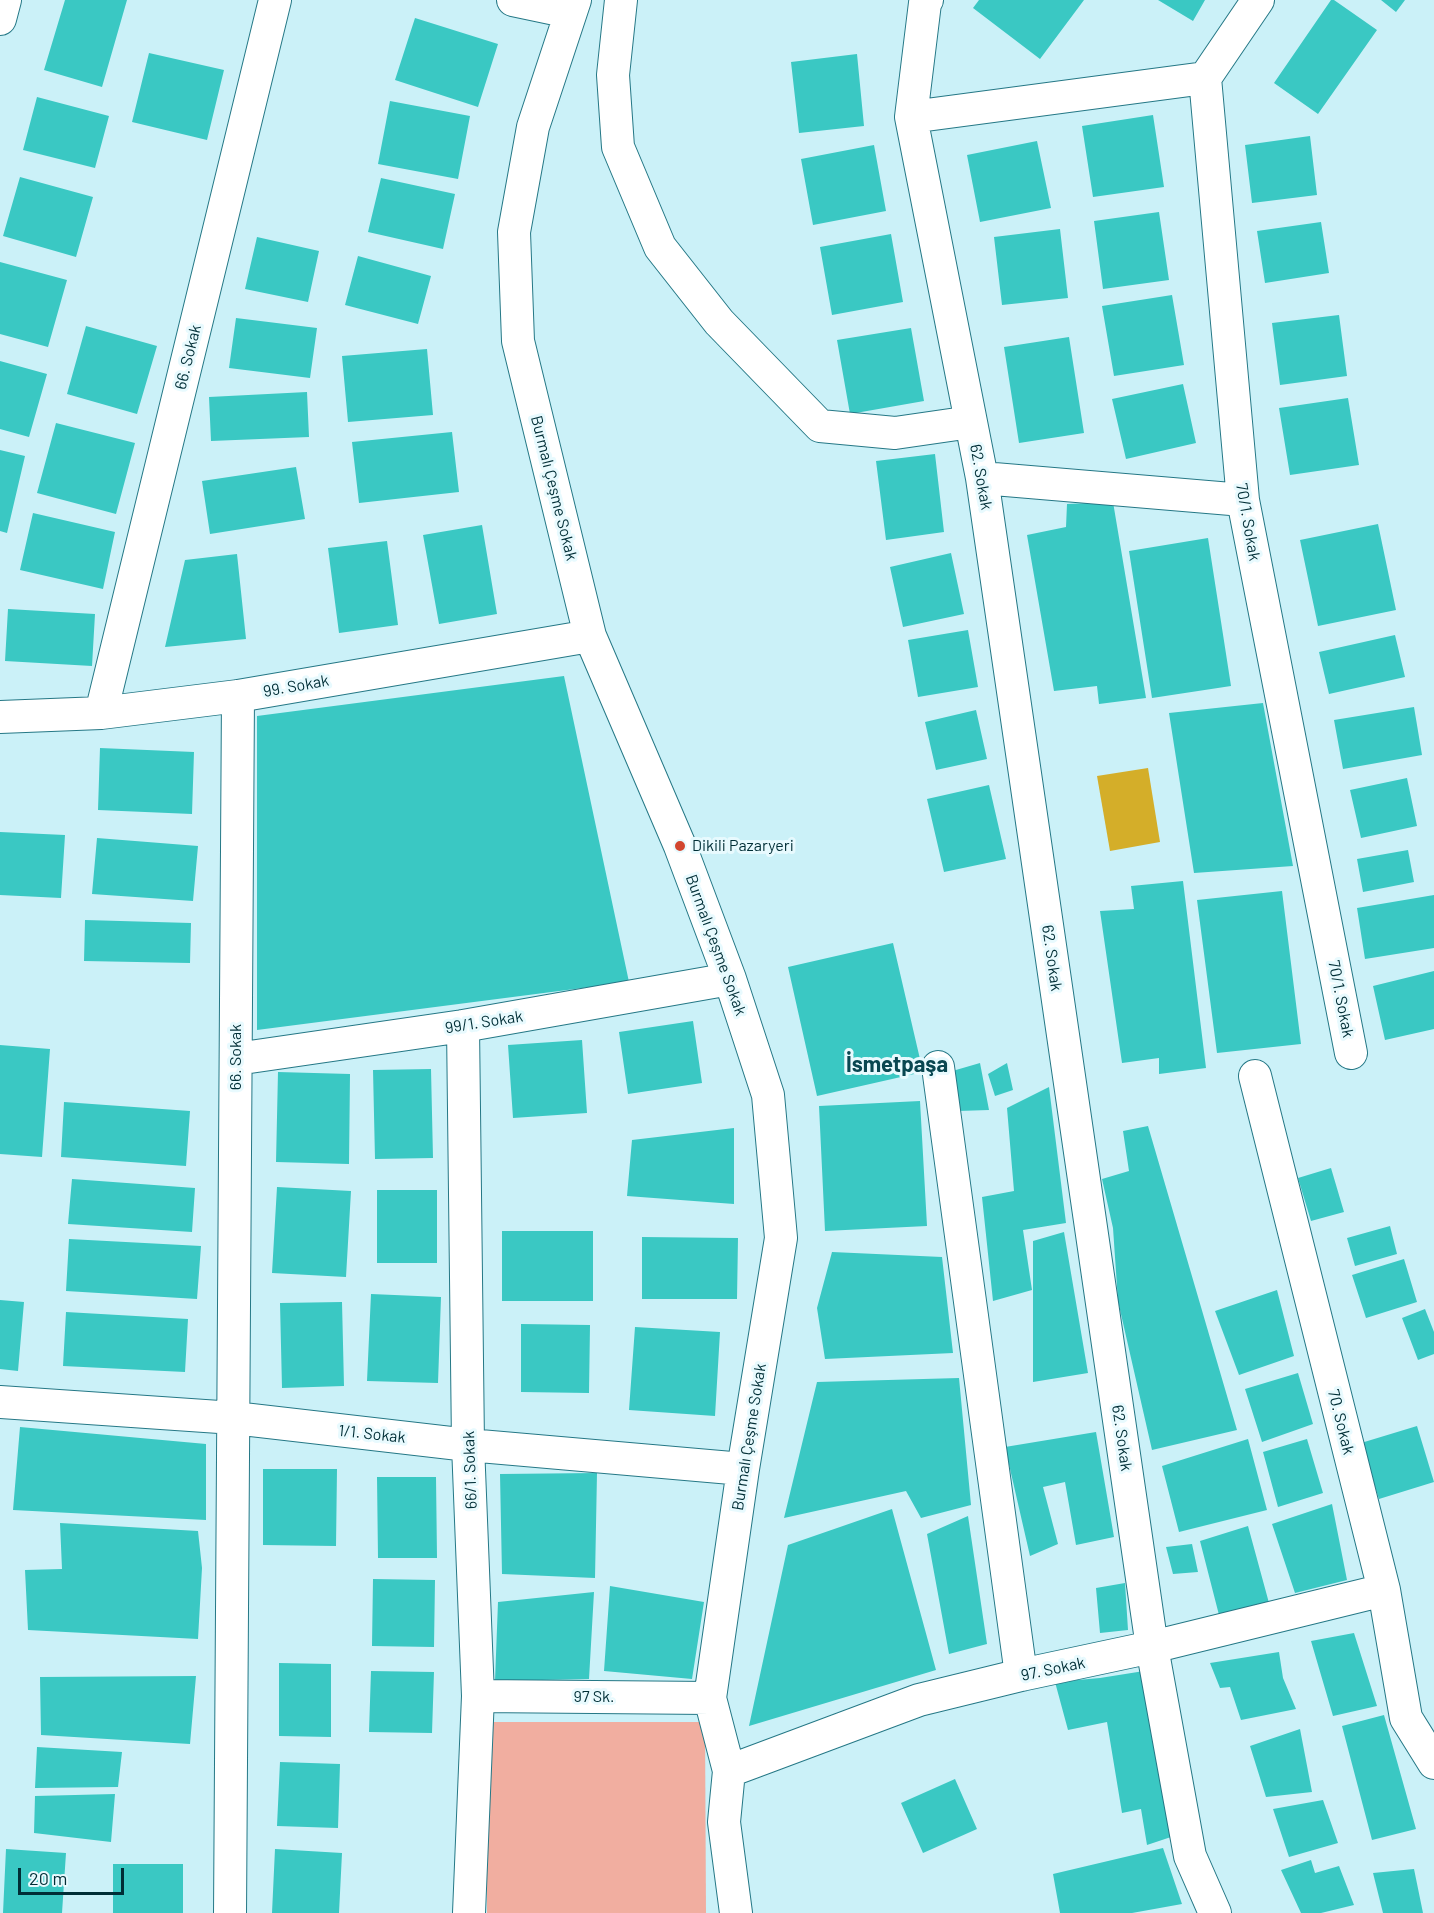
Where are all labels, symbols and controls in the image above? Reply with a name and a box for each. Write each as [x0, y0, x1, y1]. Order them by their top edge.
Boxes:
street label: 66. Sokak [171, 323, 205, 391]
street label: Burmalı Çeşme Sokak [527, 414, 581, 562]
street label: 62. Sokak [966, 443, 996, 511]
street label: 70/1. Sokak [1232, 482, 1264, 562]
street label: 99. Sokak [262, 671, 330, 701]
place label: Dikili Pazaryeri [692, 836, 794, 856]
marker: Dikili Pazaryeri [673, 839, 687, 853]
street label: Burmalı Çeşme Sokak [682, 872, 750, 1018]
street label: 62. Sokak [1038, 924, 1066, 992]
street label: 70/1. Sokak [1324, 959, 1358, 1039]
street label: 99/1. Sokak [444, 1006, 524, 1038]
street label: 66. Sokak [226, 1024, 246, 1090]
district label: İsmetpaşa [846, 1052, 948, 1078]
street label: Burmalı Çeşme Sokak [728, 1362, 770, 1512]
street label: 70. Sokak [1324, 1387, 1358, 1457]
street label: 62. Sokak [1108, 1404, 1136, 1472]
street label: 1/1. Sokak [337, 1421, 407, 1447]
street label: 66/1. Sokak [459, 1431, 481, 1509]
street label: 97. Sokak [1019, 1653, 1087, 1685]
street label: 97 Sk. [574, 1687, 614, 1707]
scale bar [21, 1856, 128, 1894]
text: 20 m [29, 1867, 67, 1889]

